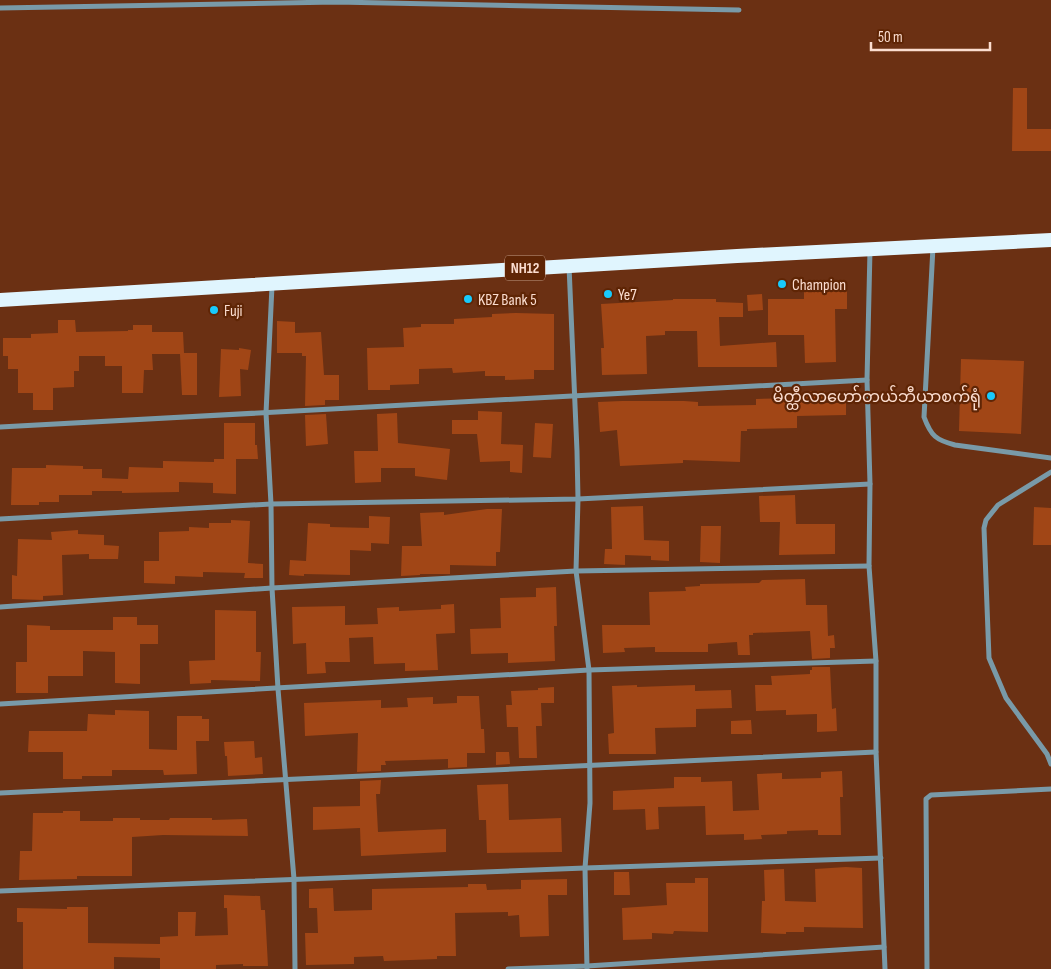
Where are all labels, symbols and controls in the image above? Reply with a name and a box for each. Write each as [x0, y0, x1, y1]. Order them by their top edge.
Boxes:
scale bar [871, 20, 990, 52]
text: 50 m [878, 28, 903, 47]
road number: NH12 [505, 256, 545, 280]
place label: Champion [792, 276, 846, 295]
marker: Champion [776, 278, 788, 290]
place label: Ye7 [618, 286, 637, 305]
marker: Ye7 [602, 288, 614, 300]
place label: KBZ Bank 5 [478, 291, 537, 310]
marker: KBZ Bank 5 [462, 293, 474, 305]
place label: Fuji [224, 302, 243, 321]
marker: Fuji [208, 304, 220, 316]
place label: မိတ္ထီလာဟော်တယ်ဘီယာစက်ရုံ [773, 385, 981, 411]
marker: မိတ္ထီလာဟော်တယ်ဘီယာစက်ရုံ [985, 390, 997, 402]

